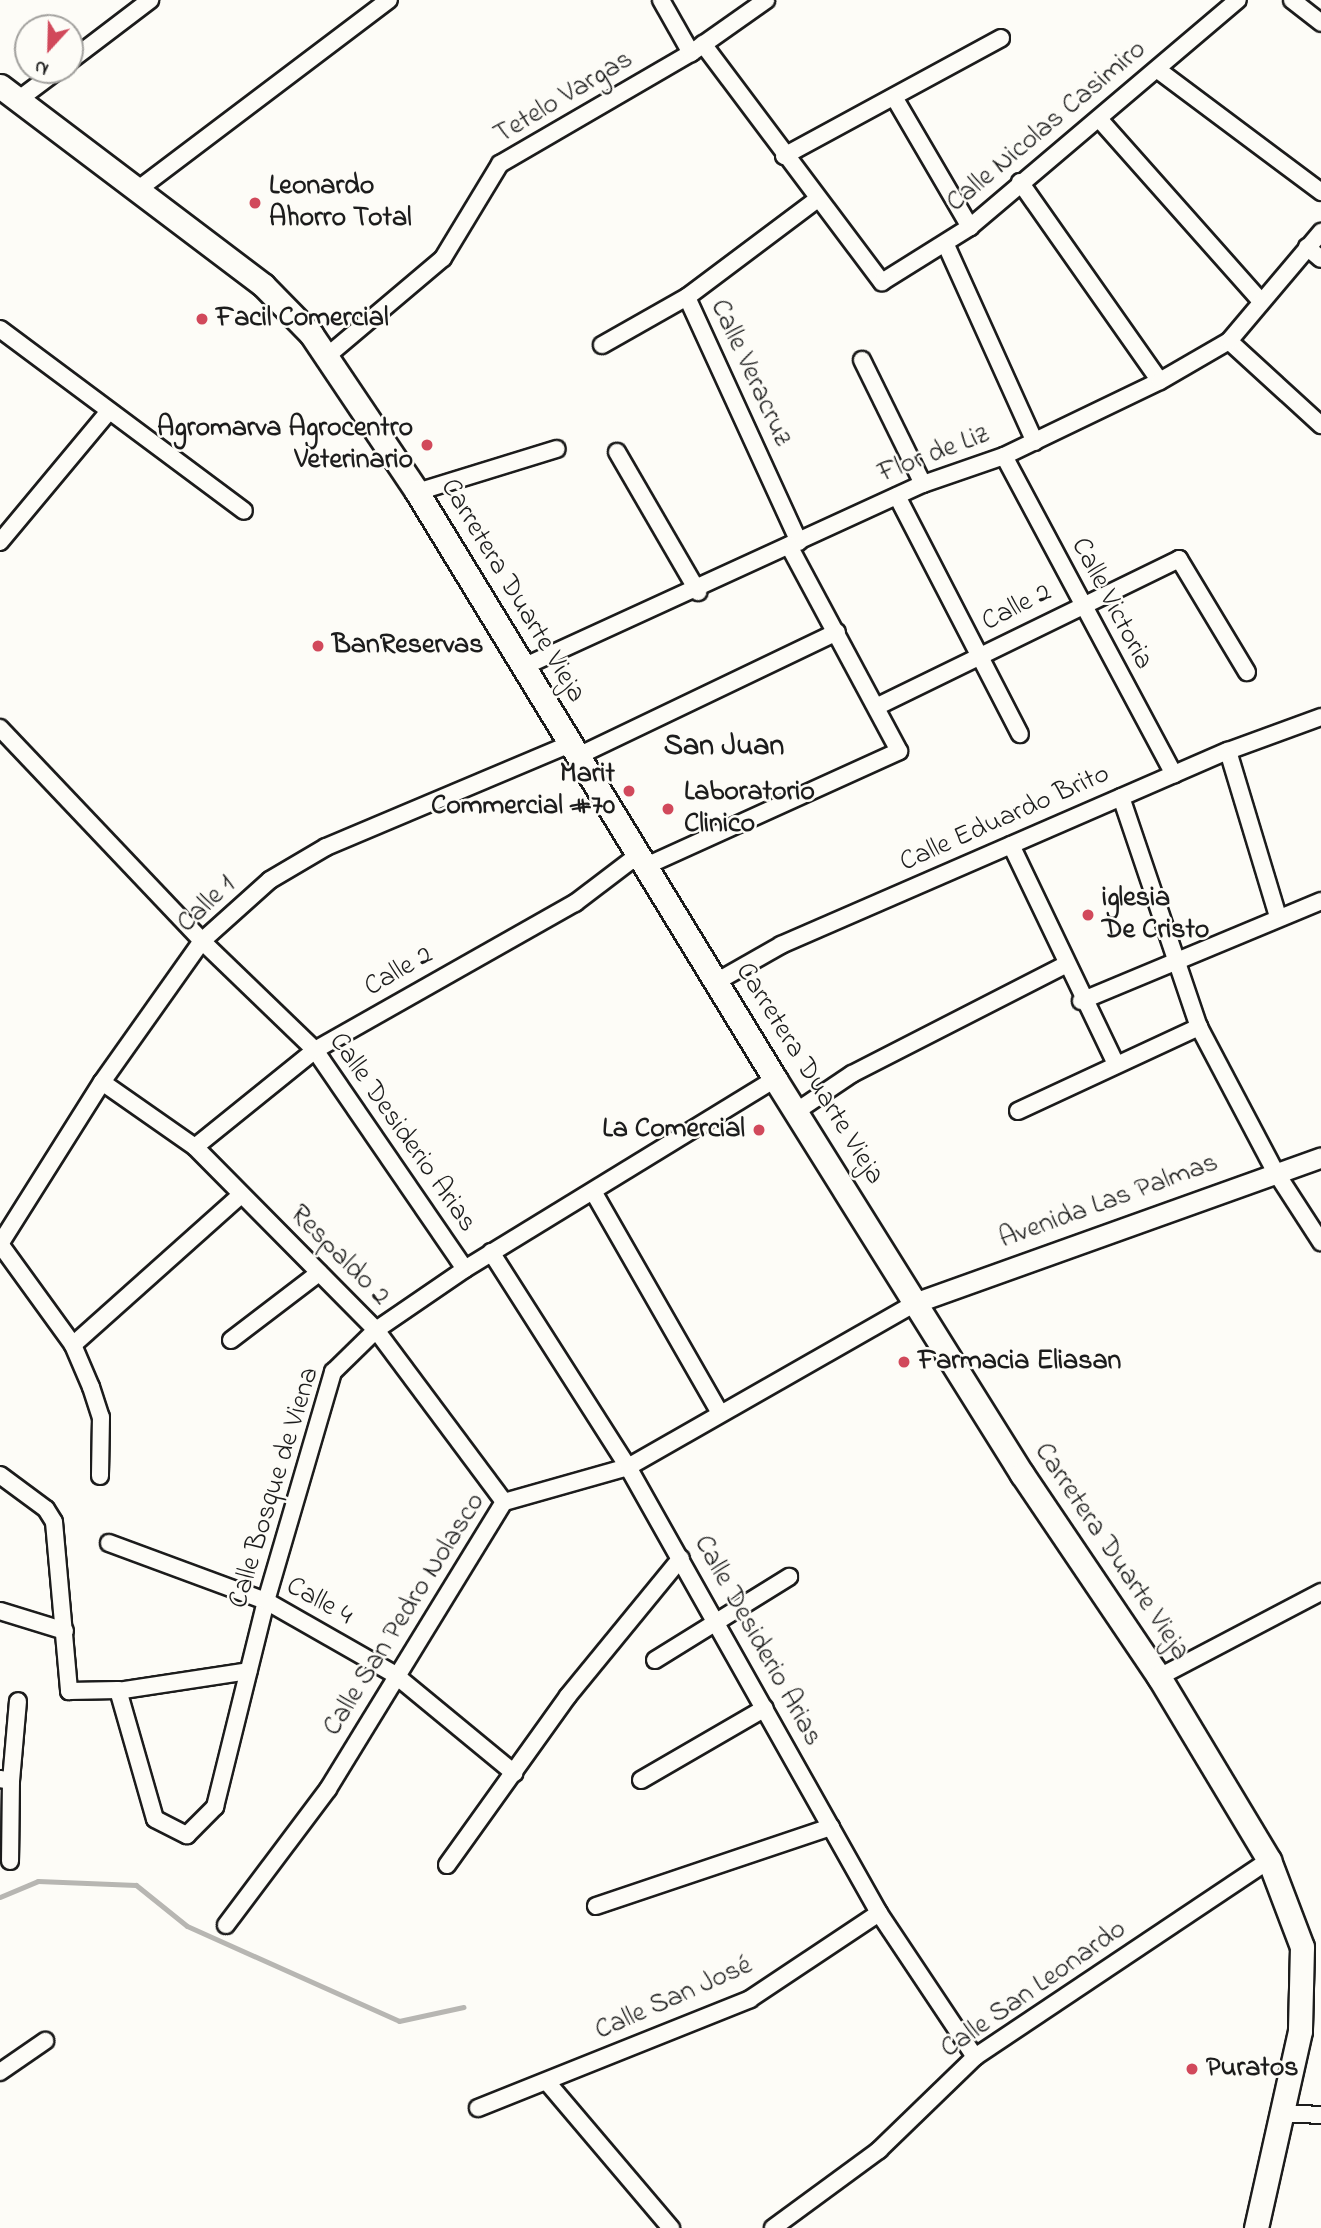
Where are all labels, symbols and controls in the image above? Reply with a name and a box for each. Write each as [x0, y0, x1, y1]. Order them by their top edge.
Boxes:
north arrow [14, 14, 84, 84]
street label: Calle Nicolas Casimiro [940, 34, 1154, 220]
street label: Tetelo Vargas [489, 43, 639, 153]
text: N [31, 52, 53, 82]
place label: Leonardo Ahorro Total [269, 170, 412, 236]
marker: Leonardo Ahorro Total [247, 195, 263, 211]
street label: Calle Veracruz [701, 294, 799, 452]
place label: Facil Comercial [216, 302, 389, 336]
marker: Facil Comercial [194, 311, 210, 327]
place label: Agromarva Agrocentro Veterinario [157, 412, 413, 478]
street label: Flor de Liz [874, 419, 994, 491]
marker: Agromarva Agrocentro Veterinario [419, 437, 435, 453]
street label: Carretera Duarte Vieja [432, 473, 592, 709]
street label: Calle Victoria [1062, 532, 1160, 676]
street label: Calle 2 [977, 576, 1057, 640]
place label: BanReservas [332, 629, 483, 663]
marker: BanReservas [310, 638, 326, 654]
district label: San Juan [664, 729, 784, 765]
place label: Marit Commercial #70 [431, 758, 615, 824]
street label: Calle Eduardo Brito [895, 758, 1115, 880]
place label: Laboratorio Clinico [684, 776, 815, 842]
marker: Marit Commercial #70 [621, 783, 637, 799]
marker: Laboratorio Clinico [658, 799, 678, 819]
street label: Calle 1 [171, 869, 243, 941]
place label: iglesia De Cristo [1102, 882, 1209, 948]
marker: iglesia De Cristo [1080, 907, 1096, 923]
street label: Calle 2 [359, 939, 439, 1005]
street label: Carretera Duarte Vieja [727, 957, 891, 1191]
street label: Calle Desiderio Arias [321, 1027, 483, 1239]
place label: La Comercial [602, 1113, 745, 1147]
marker: La Comercial [751, 1122, 767, 1138]
street label: Avenida Las Palmas [995, 1147, 1223, 1257]
street label: Respaldo 2 [282, 1199, 396, 1313]
place label: Farmacia Eliasan [918, 1345, 1121, 1379]
marker: Farmacia Eliasan [896, 1354, 912, 1370]
street label: Calle Bosque de Viena [222, 1363, 328, 1613]
street label: Carretera Duarte Vieja [1026, 1437, 1196, 1667]
street label: Calle San Pedro Nolasco [317, 1487, 493, 1743]
street label: Calle Desiderio Arias [685, 1530, 829, 1752]
street label: Calle 4 [280, 1570, 358, 1634]
street label: Calle San Leonardo [935, 1914, 1133, 2066]
street label: Calle San José [590, 1949, 758, 2049]
place label: Puratos [1206, 2052, 1298, 2086]
marker: Puratos [1184, 2061, 1200, 2077]

